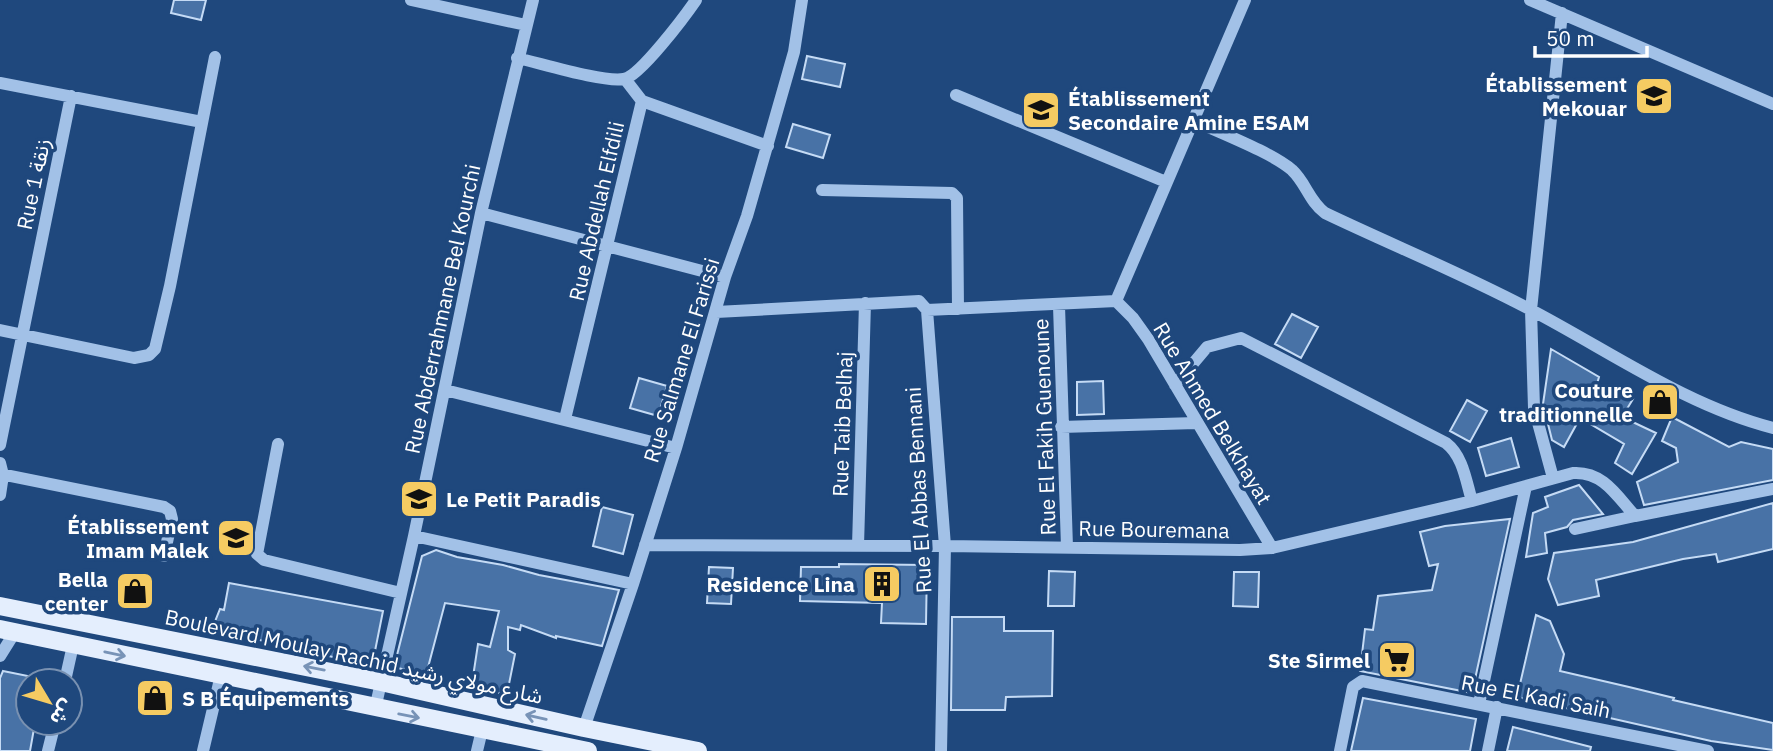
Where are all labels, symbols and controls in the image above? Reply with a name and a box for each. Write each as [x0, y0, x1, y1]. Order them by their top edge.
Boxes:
scale bar [1535, 14, 1647, 58]
text: 50 m [1546, 24, 1595, 52]
place label: Établissement Mekouar [1485, 70, 1628, 122]
school or university icon: Établissement Mekouar [1633, 75, 1675, 117]
place label: Établissement Secondaire Amine ESAM [1068, 84, 1310, 136]
school or university icon: Établissement Secondaire Amine ESAM [1020, 89, 1062, 131]
street label: Rue Abdellah Elfdili [562, 118, 630, 304]
street label: Rue 1 زنقة [10, 136, 56, 232]
street label: Rue Abderrahmane Bel Kourchi [398, 162, 486, 456]
street label: Rue Salmane El Farissi [637, 254, 725, 466]
street label: Rue Ahmed Belkhayat [1147, 317, 1279, 509]
street label: Rue El Fakih Guenoune [1026, 318, 1062, 536]
street label: Rue Taib Belhaj [825, 351, 859, 497]
place label: Couture traditionnelle [1499, 376, 1633, 428]
shop icon: Couture traditionnelle [1639, 381, 1681, 423]
street label: Rue El Abbas Bennani [899, 386, 937, 594]
school or university icon: Le Petit Paradis [398, 478, 440, 520]
place label: Le Petit Paradis [446, 485, 601, 513]
place label: Établissement Imam Malek [67, 512, 210, 564]
street label: Rue Bouremana [1078, 514, 1230, 544]
school or university icon: Établissement Imam Malek [215, 517, 257, 559]
building icon: Residence Lina [861, 563, 903, 605]
place label: Bella center [45, 565, 109, 617]
shop icon: Bella center [114, 570, 156, 612]
place label: Residence Lina [707, 570, 855, 598]
street label: Boulevard Moulay Rachid شارع مولاي رشيد [162, 602, 545, 713]
supermarket icon: Ste Sirmel [1376, 639, 1418, 681]
place label: Ste Sirmel [1268, 646, 1370, 674]
one-way arrow [103, 647, 126, 661]
one-way arrow [303, 661, 325, 675]
north arrow [14, 667, 84, 737]
street label: Rue El Kadi Saih [1459, 668, 1613, 724]
shop icon: S B Équipements [134, 677, 176, 719]
place label: S B Équipements [182, 684, 349, 712]
text: ش [45, 695, 80, 730]
one-way arrow [397, 709, 420, 723]
one-way arrow [525, 710, 548, 723]

